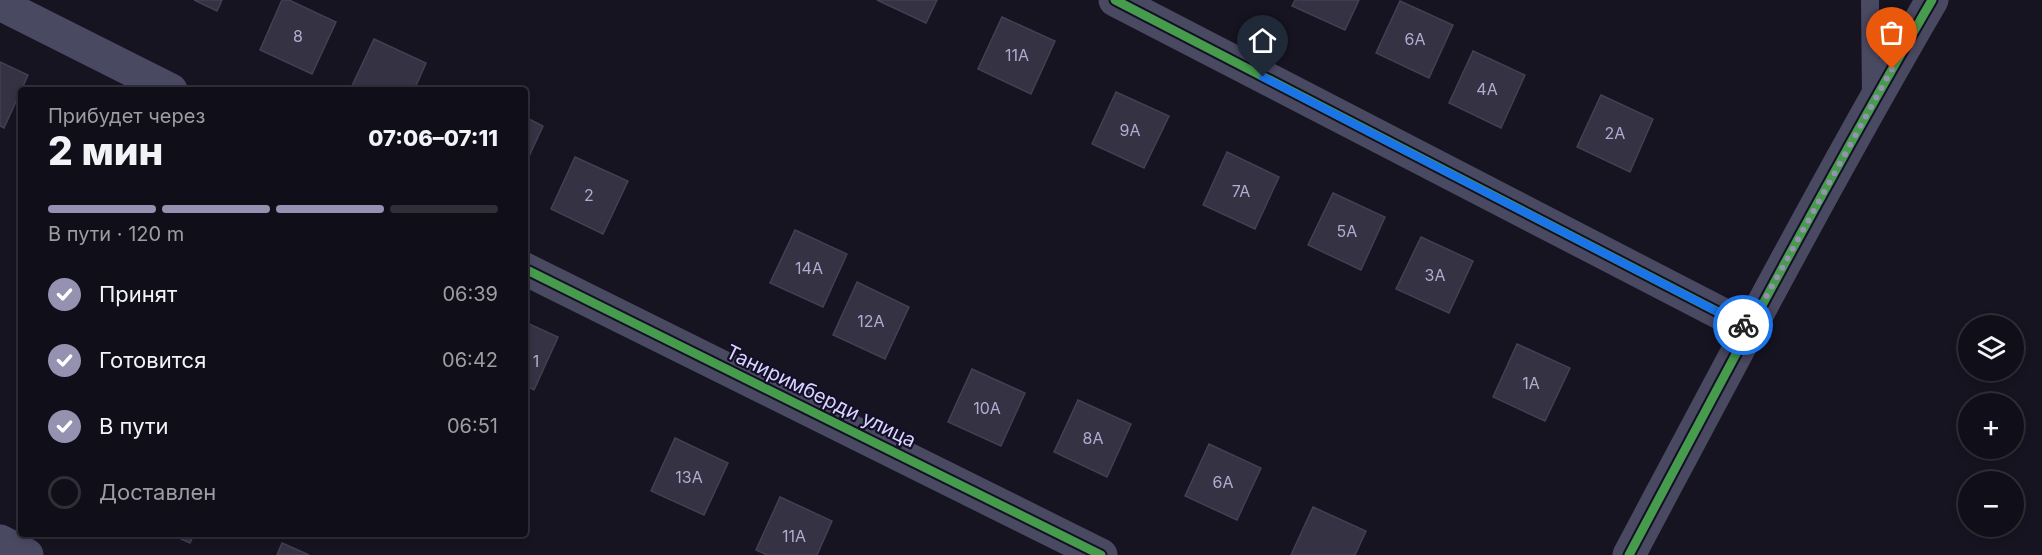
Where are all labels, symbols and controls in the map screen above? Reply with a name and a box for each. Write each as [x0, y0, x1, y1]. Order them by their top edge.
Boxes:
pin [1866, 7, 1917, 69]
pin [1237, 15, 1288, 77]
icon: bag [1875, 16, 1908, 49]
icon: home [1246, 24, 1279, 57]
house number: 8 [293, 26, 303, 46]
house number: 6A [1405, 29, 1425, 49]
house number: 11A [1005, 45, 1029, 65]
house number: 4A [1476, 79, 1498, 99]
text: Прибудет через [48, 104, 205, 128]
house number: 9A [1120, 120, 1140, 140]
house number: 2A [1605, 123, 1625, 143]
text: 07:06–07:11 [368, 125, 498, 151]
text: 2 мин [48, 127, 163, 174]
house number: 7A [1232, 181, 1250, 201]
house number: 2 [584, 185, 594, 205]
house number: 5A [1337, 221, 1357, 241]
text: В пути · 120 m [48, 222, 184, 246]
house number: 14A [795, 258, 823, 278]
house number: 3A [1425, 265, 1445, 285]
icon: check [48, 278, 81, 311]
text: Принят [99, 281, 177, 307]
text: 06:39 [442, 282, 498, 306]
courier [1713, 295, 1773, 355]
icon: bike [1727, 309, 1760, 342]
house number: 12A [857, 311, 885, 331]
map controls [1958, 315, 2024, 537]
button: layers [1958, 315, 2024, 381]
street label: Таниримберди улица [722, 340, 920, 452]
icon: check [48, 344, 81, 377]
text: Готовится [99, 347, 206, 373]
text: 06:42 [442, 348, 498, 372]
house number: 1 [533, 351, 539, 371]
house number: 1A [1522, 373, 1540, 393]
button: + [1958, 393, 2024, 459]
house number: 10A [973, 398, 1001, 418]
icon: check [48, 410, 81, 443]
text: В пути [99, 413, 168, 439]
text: 06:51 [447, 414, 498, 438]
house number: 8A [1083, 428, 1103, 448]
house number: 13A [675, 467, 703, 487]
button: − [1958, 471, 2024, 537]
house number: 6A [1213, 472, 1233, 492]
text: Доставлен [99, 479, 216, 505]
house number: 11A [782, 526, 806, 546]

